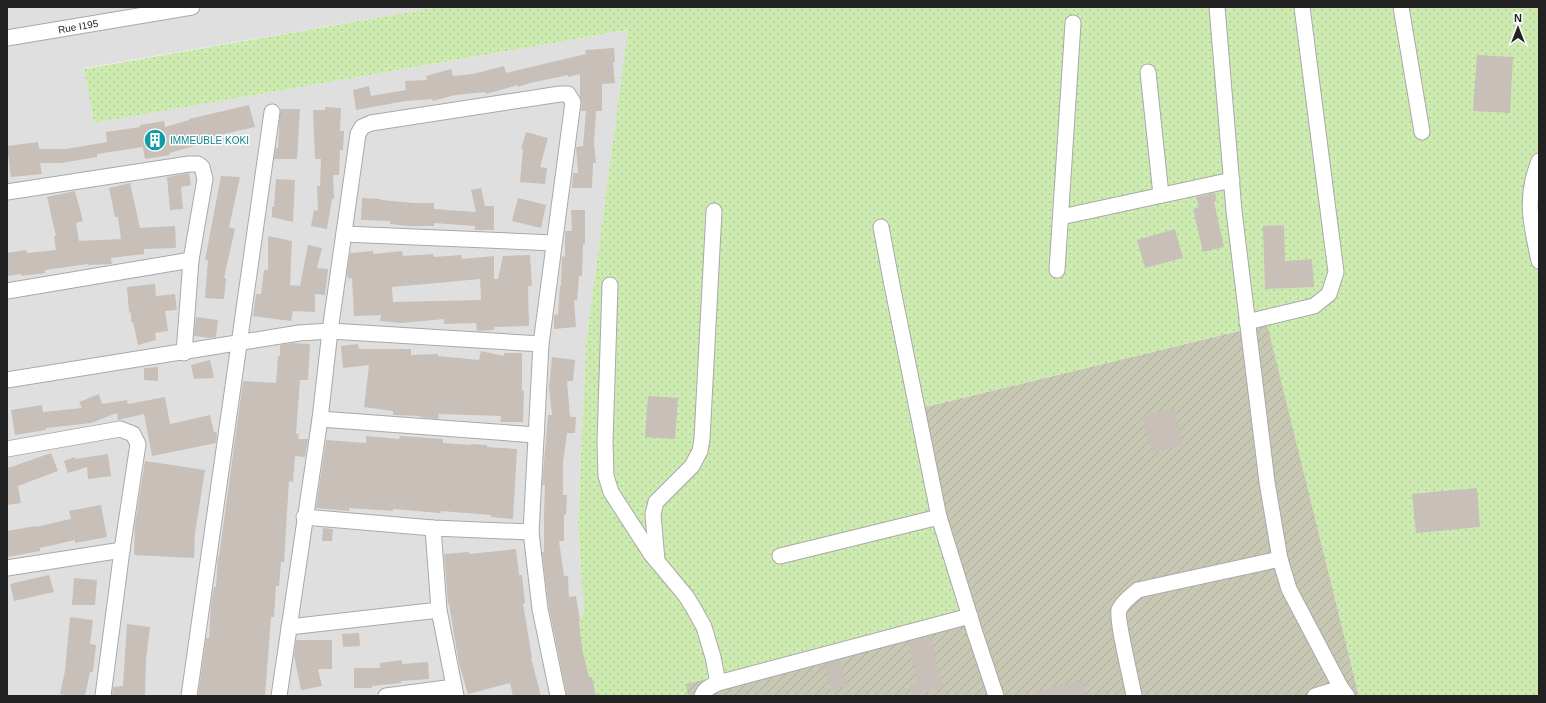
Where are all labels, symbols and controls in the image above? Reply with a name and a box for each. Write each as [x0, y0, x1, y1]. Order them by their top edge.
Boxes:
north arrow [1498, 8, 1538, 48]
text: N [1514, 12, 1522, 24]
street label: Rue I195 [57, 18, 99, 35]
building icon: IMMEUBLE KOKI [142, 127, 168, 153]
place label: IMMEUBLE KOKI [170, 135, 249, 146]

